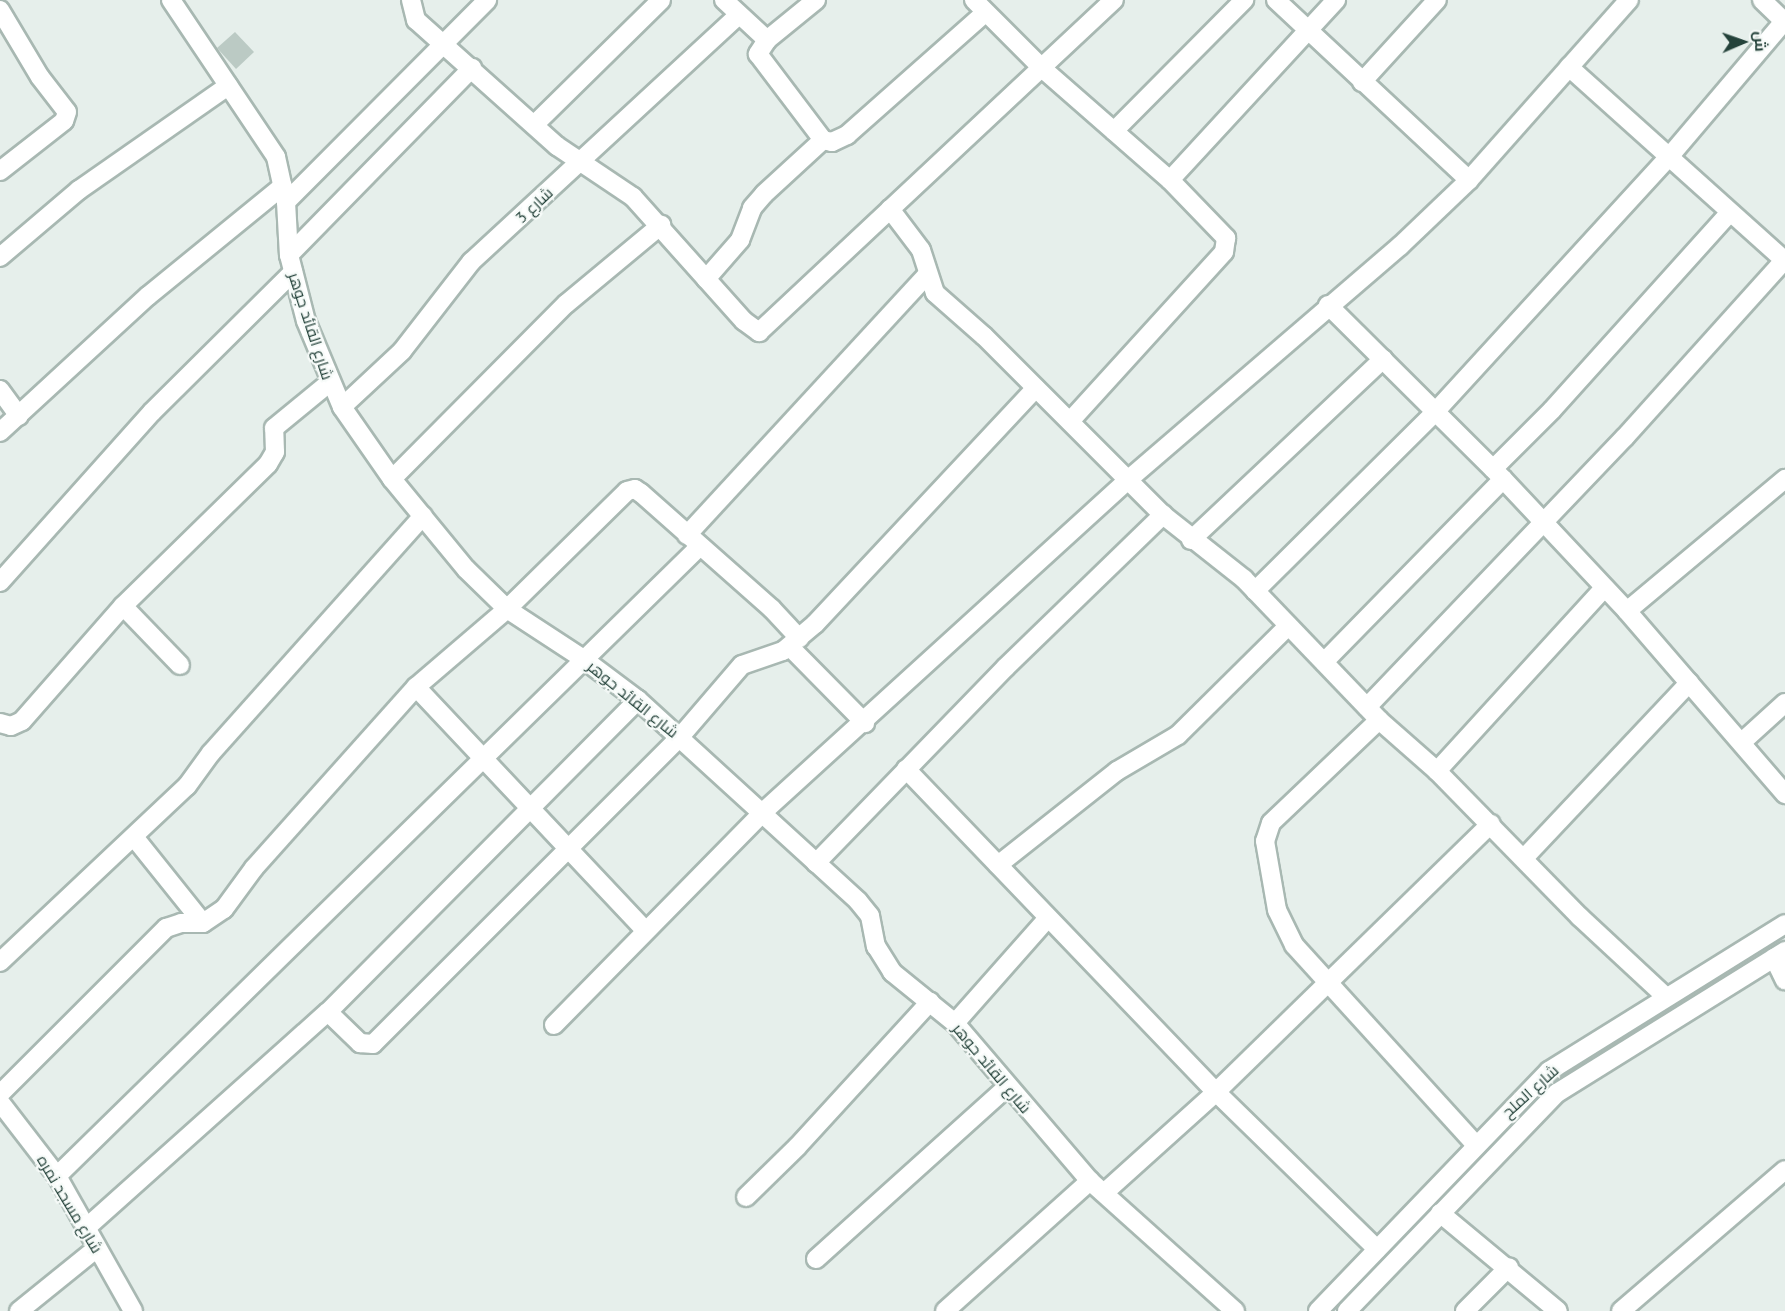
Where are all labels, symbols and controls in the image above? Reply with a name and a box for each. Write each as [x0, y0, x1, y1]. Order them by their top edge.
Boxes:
north arrow [1713, 12, 1773, 72]
text: ش [1751, 31, 1771, 52]
street label: شارع 3 [511, 183, 557, 227]
street label: شارع القائد جوهر [285, 270, 337, 382]
street label: شارع القائد جوهر [584, 656, 682, 742]
street label: شارع القائد جوهر [949, 1019, 1035, 1117]
street label: شارع الملح [1498, 1061, 1562, 1121]
street label: شارع مسجد نمره [33, 1151, 107, 1257]

